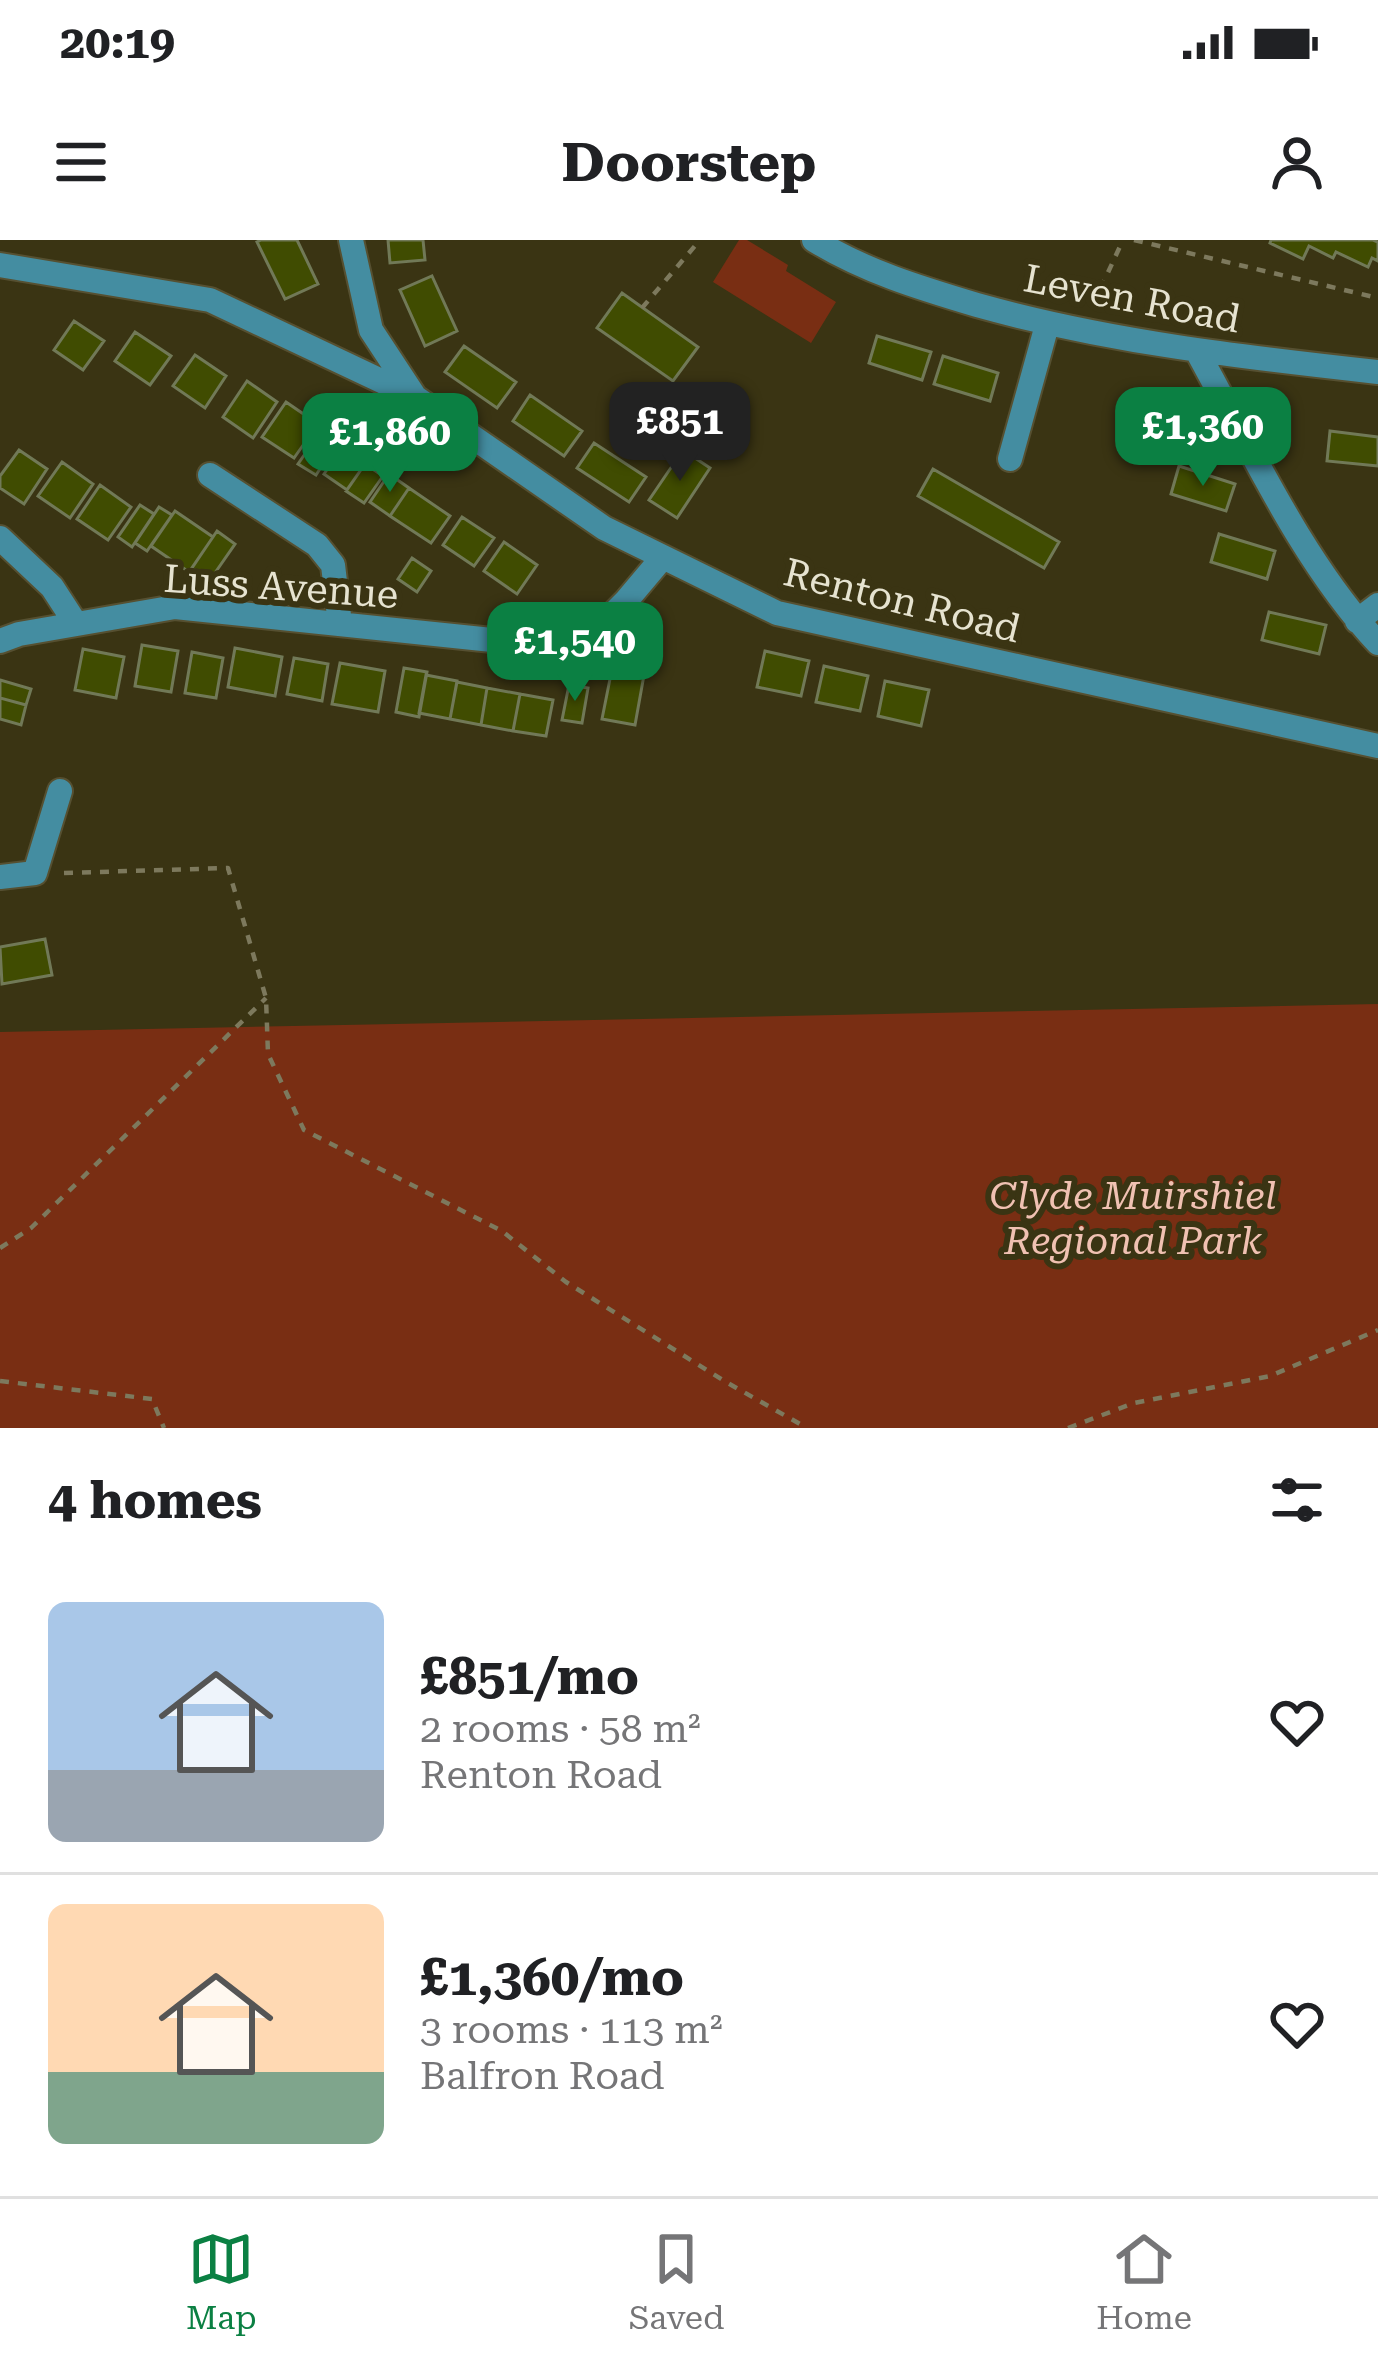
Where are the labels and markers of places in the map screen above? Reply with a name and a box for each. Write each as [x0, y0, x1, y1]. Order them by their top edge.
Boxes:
pin: £851 [609, 382, 751, 484]
pin: £1,360 [1105, 387, 1301, 489]
pin: £1,860 [292, 393, 488, 495]
pin: £1,540 [477, 602, 673, 704]

